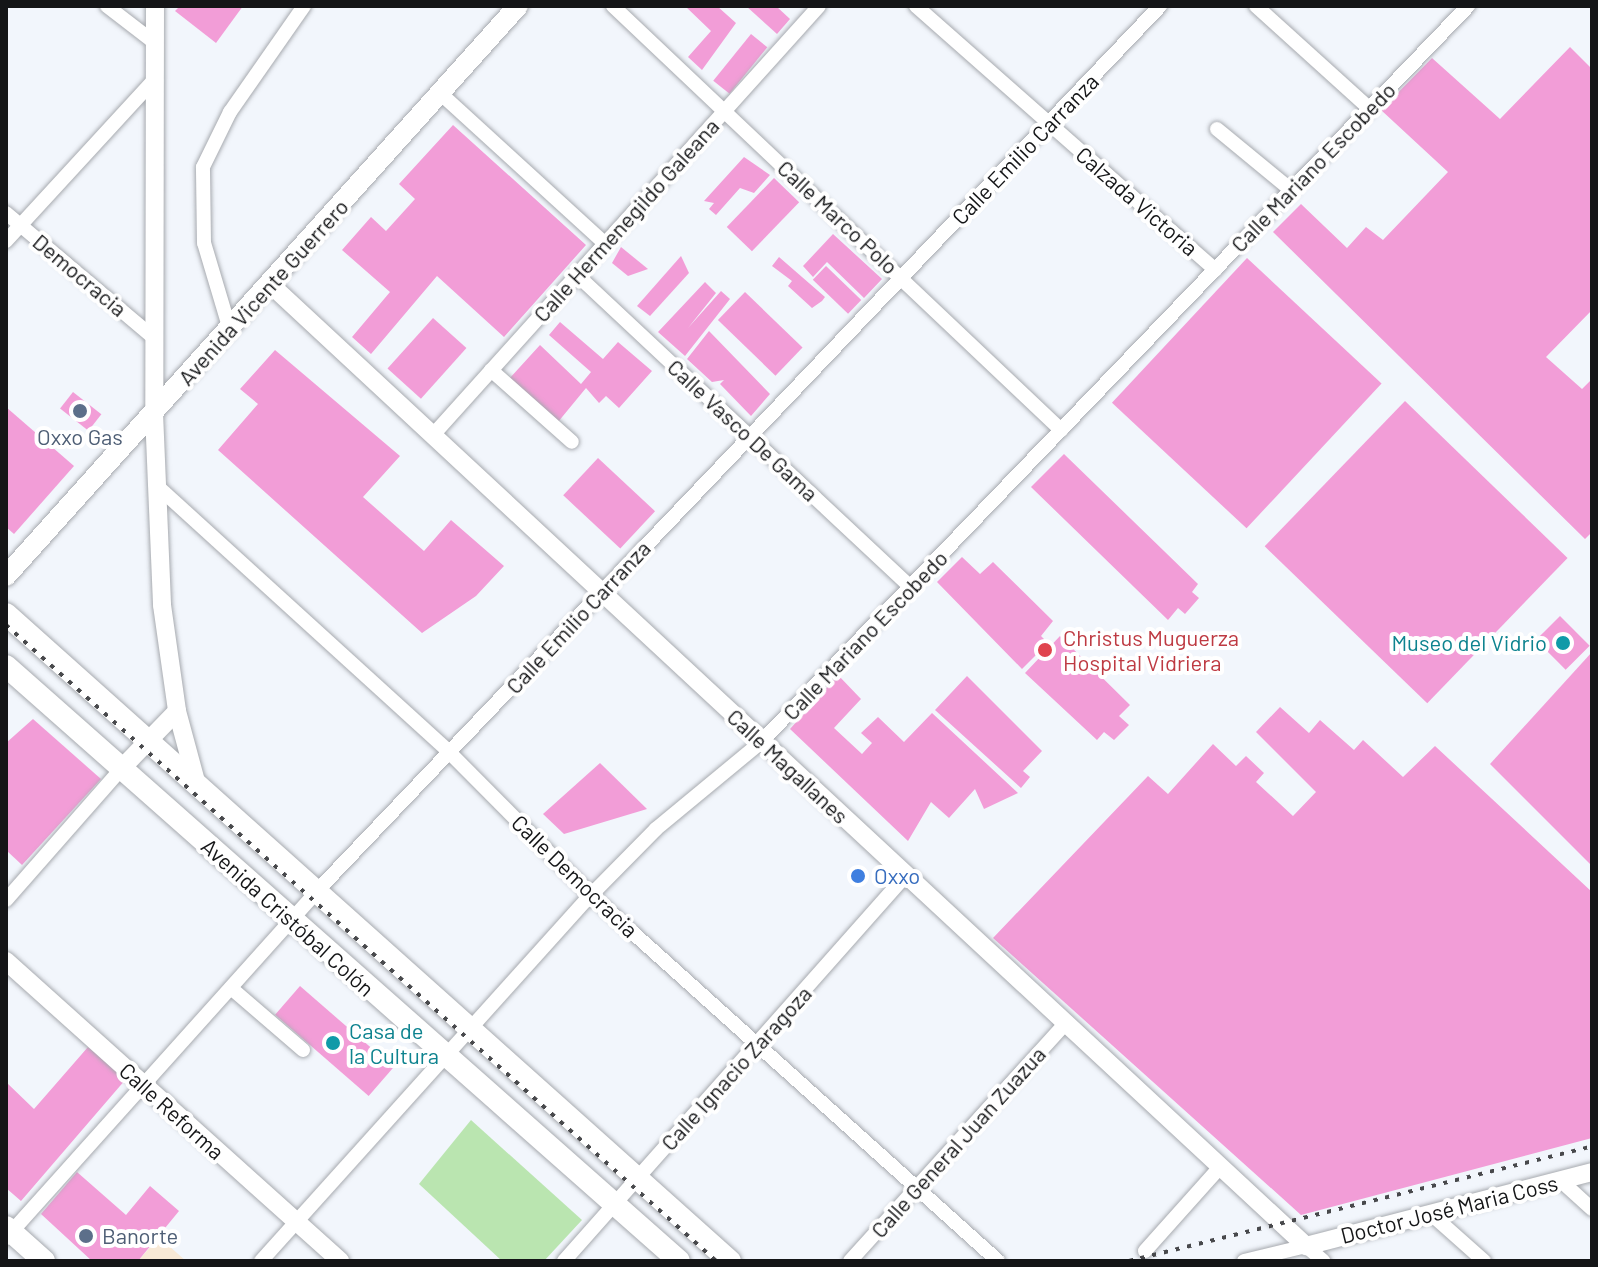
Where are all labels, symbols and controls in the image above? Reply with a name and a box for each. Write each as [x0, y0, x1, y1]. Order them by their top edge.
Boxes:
street label: Calle Emilio Carranza [946, 68, 1104, 230]
street label: Calle Mariano Escobedo [1225, 77, 1401, 257]
street label: Calle Hermenegildo Galeana [528, 113, 724, 327]
street label: Calzada Victoria [1071, 141, 1203, 261]
street label: Calle Marco Polo [772, 154, 904, 280]
street label: Avenida Vicente Guerrero [172, 193, 354, 391]
street label: Democracia [28, 228, 132, 322]
street label: Calle Vasco De Gama [662, 354, 824, 506]
marker: Oxxo Gas [71, 402, 89, 420]
place label: Oxxo Gas [37, 424, 123, 450]
street label: Calle Emilio Carranza [500, 535, 656, 699]
street label: Calle Mariano Escobedo [777, 545, 953, 725]
place label: Christus Muguerza Hospital Vidriera [1063, 624, 1239, 676]
place label: Museo del Vidrio [1391, 630, 1547, 656]
marker: Museo del Vidrio [1554, 634, 1572, 652]
marker: Christus Muguerza Hospital Vidriera [1034, 639, 1056, 661]
street label: Calle Magallanes [722, 703, 854, 829]
street label: Calle Democracia [506, 809, 644, 943]
street label: Avenida Cristóbal Colón [196, 832, 380, 1002]
place label: Oxxo [874, 863, 920, 889]
marker: Oxxo [849, 867, 867, 885]
street label: Calle Ignacio Zaragoza [655, 980, 817, 1156]
place label: Casa de la Cultura [349, 1017, 439, 1068]
marker: Casa de la Cultura [324, 1034, 342, 1052]
street label: Calle General Juan Zuazua [865, 1041, 1051, 1243]
street label: Calle Reforma [114, 1057, 230, 1165]
street label: Doctor José Maria Coss [1338, 1169, 1560, 1249]
place label: Banorte [102, 1223, 178, 1249]
marker: Banorte [77, 1227, 95, 1245]

